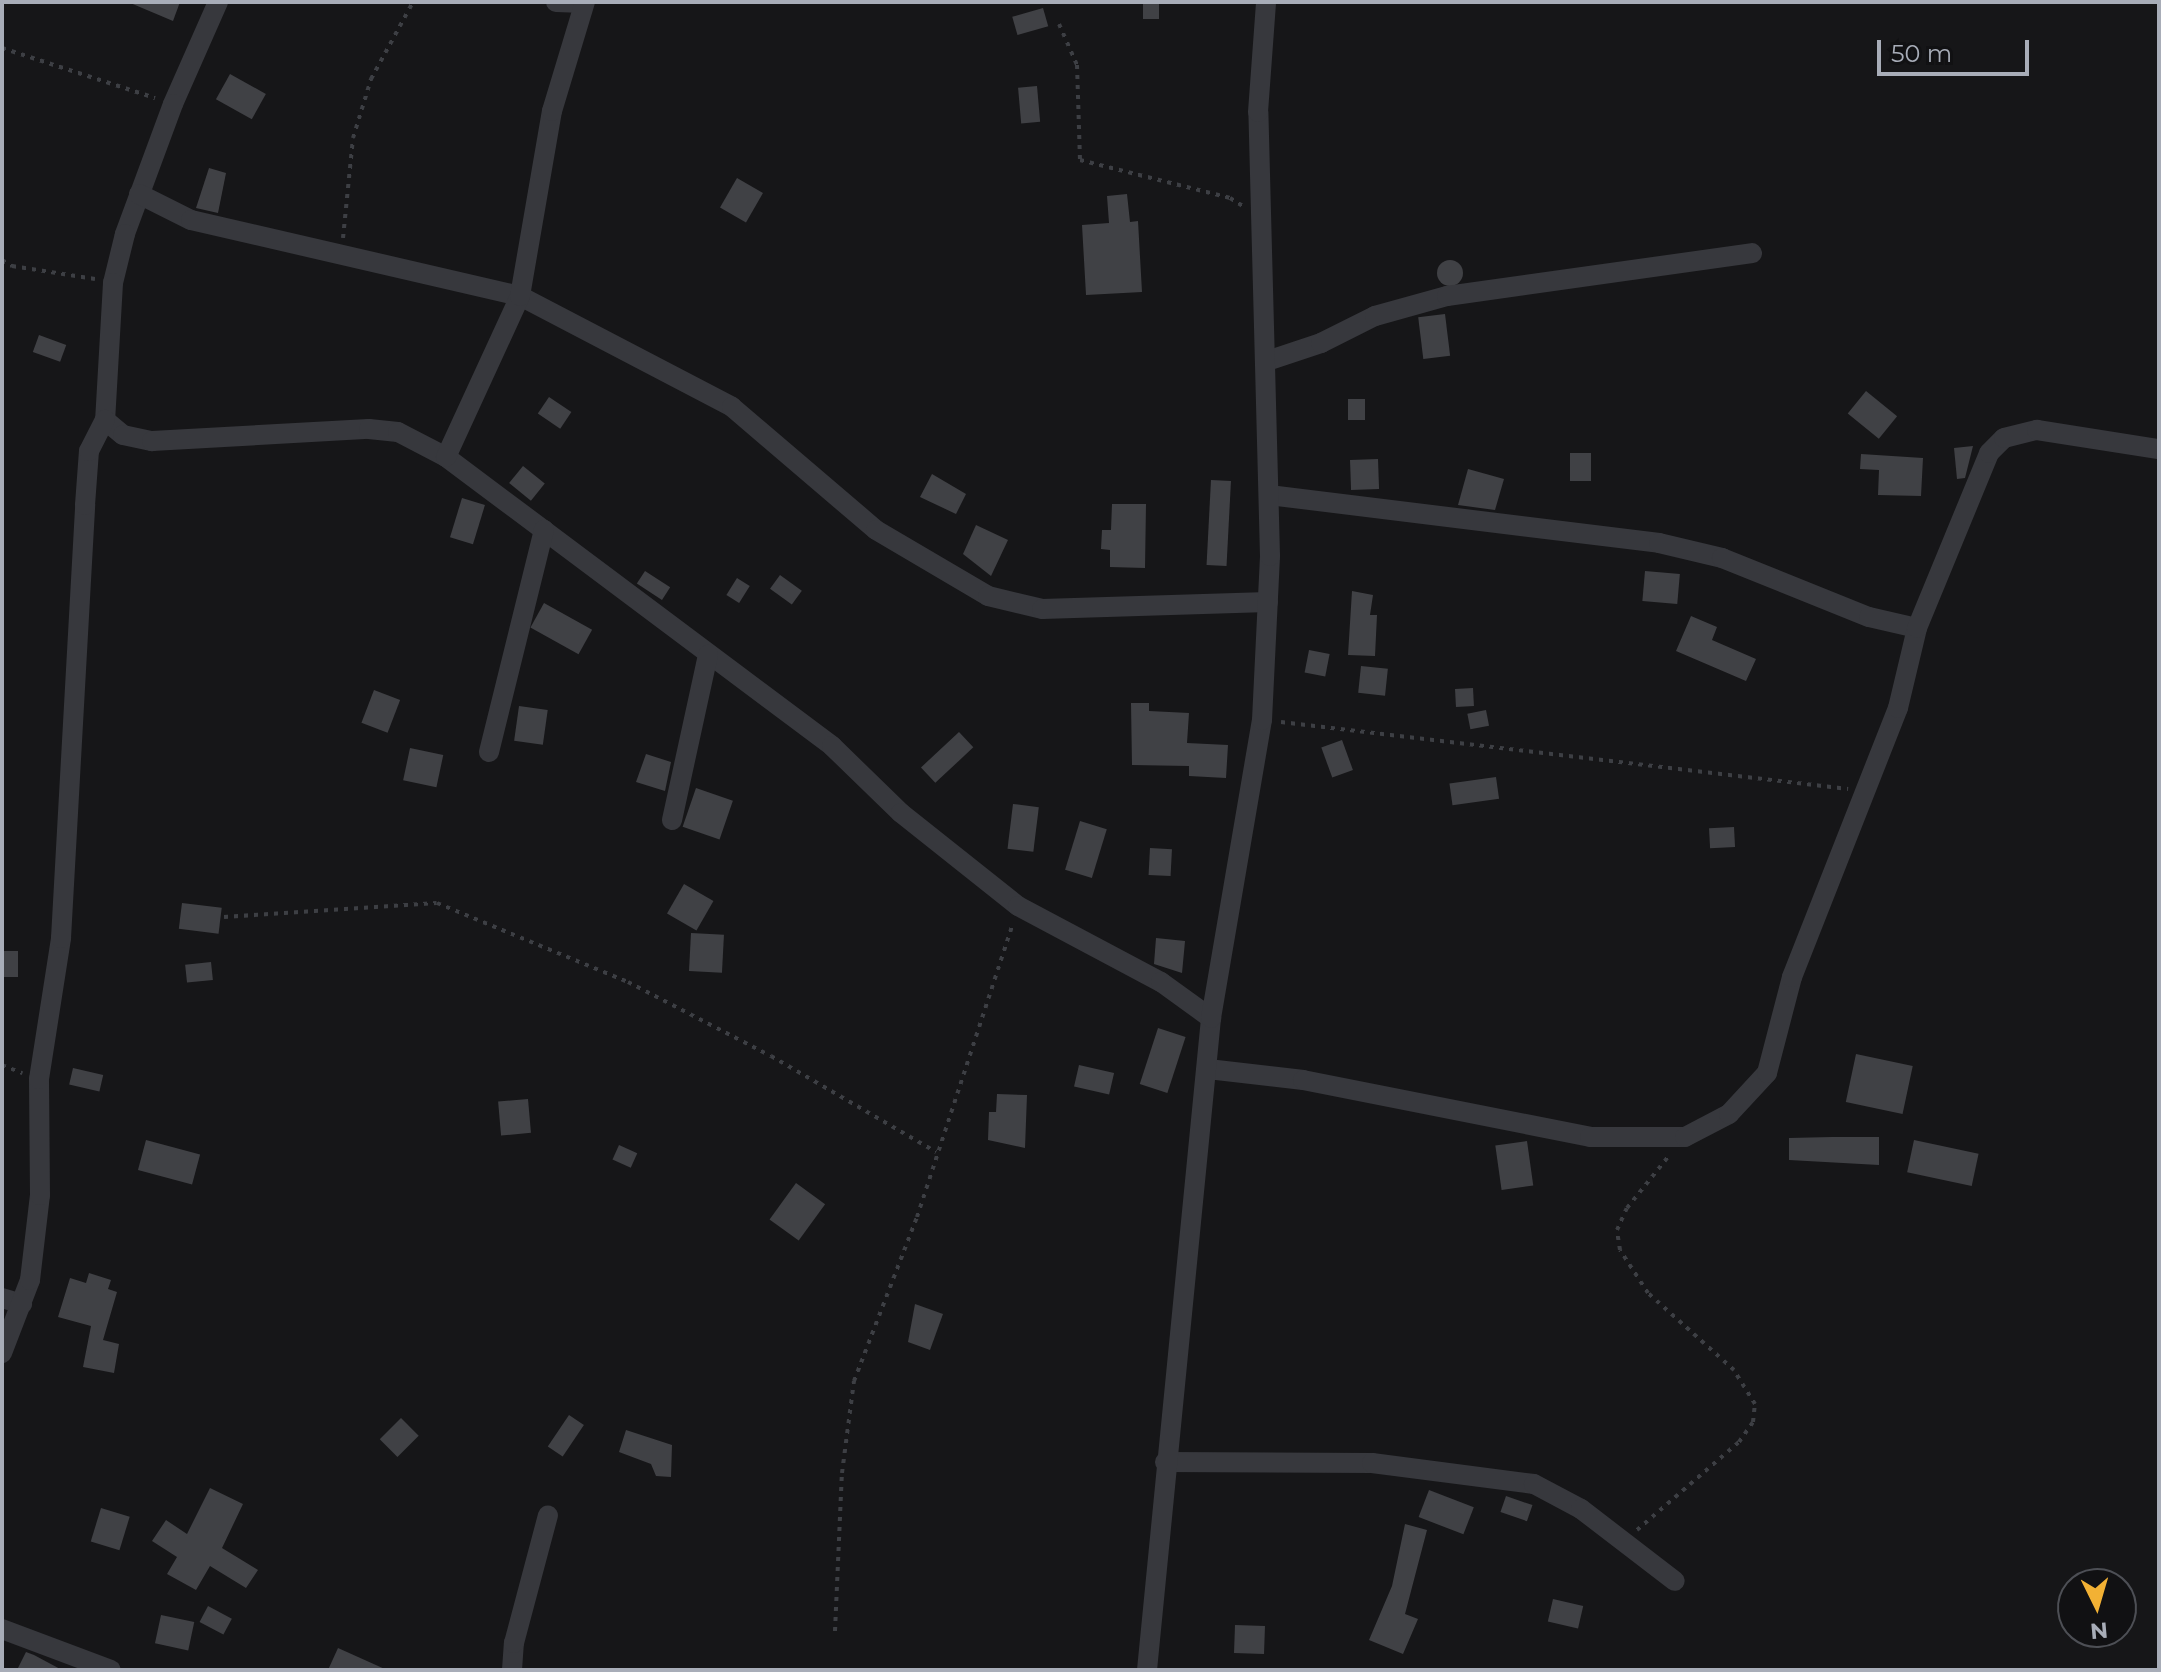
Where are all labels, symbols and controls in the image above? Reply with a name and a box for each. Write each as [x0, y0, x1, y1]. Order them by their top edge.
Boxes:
scale bar [1881, 24, 2033, 74]
text: 50 m [1891, 39, 1952, 68]
north arrow [2057, 1568, 2137, 1648]
text: N [2089, 1616, 2109, 1645]

